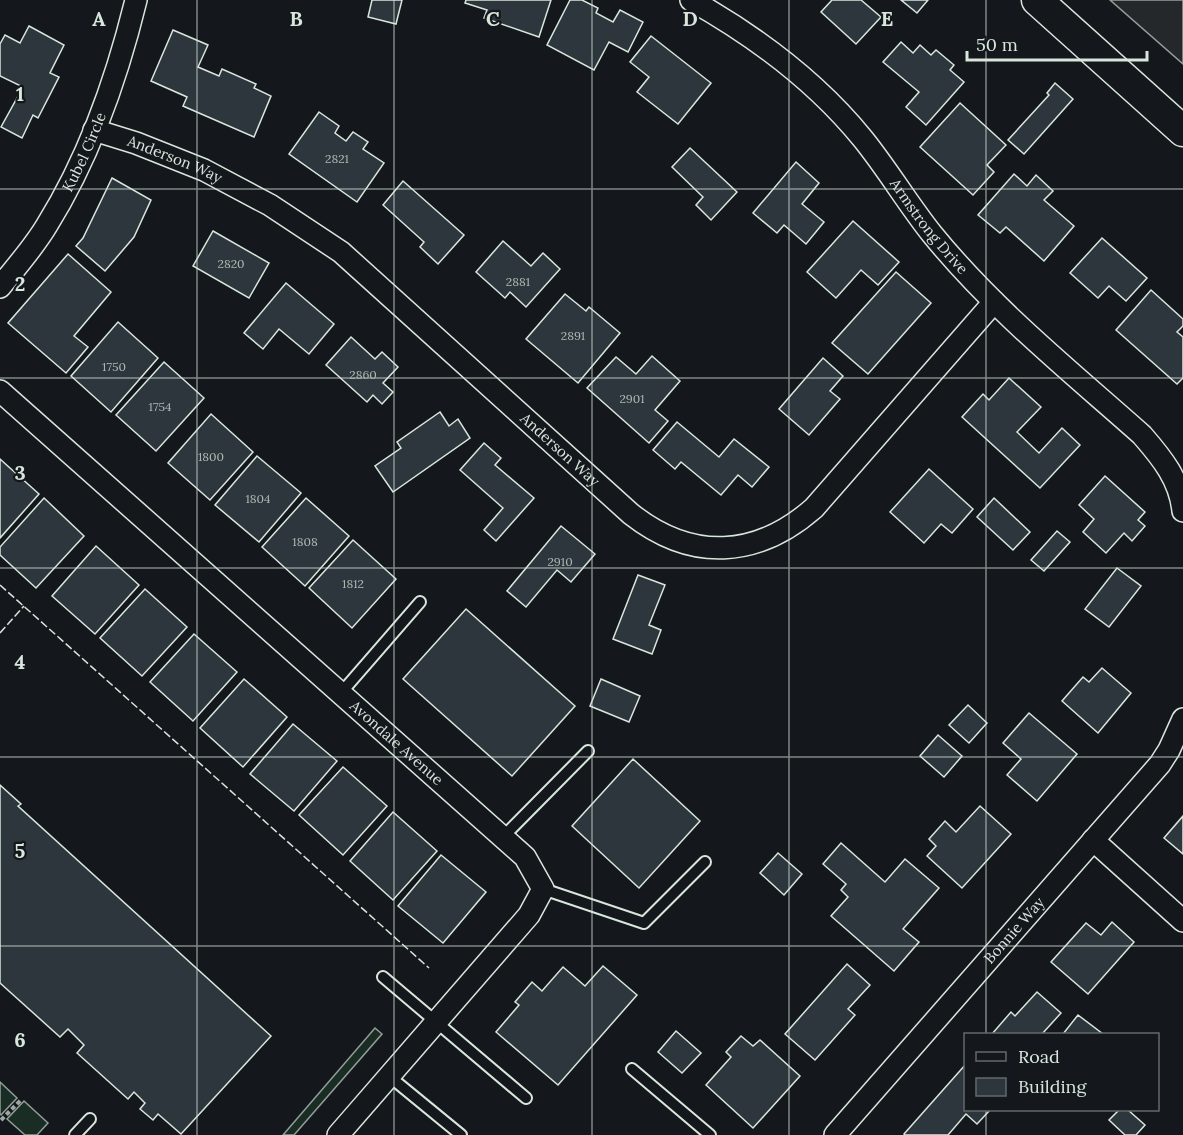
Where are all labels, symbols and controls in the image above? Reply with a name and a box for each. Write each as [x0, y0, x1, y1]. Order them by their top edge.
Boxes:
text: A [92, 6, 106, 31]
text: B [289, 6, 303, 31]
text: C [486, 6, 500, 31]
text: D [682, 6, 698, 31]
text: E [881, 6, 893, 31]
scale bar [967, 24, 1147, 62]
text: 50 m [976, 33, 1018, 56]
text: 1 [16, 81, 24, 106]
street label: Kubel Circle [58, 109, 110, 195]
street label: Anderson Way [124, 131, 226, 187]
house number: 2821 [325, 151, 349, 166]
street label: Armstrong Drive [885, 174, 972, 278]
house number: 2820 [217, 256, 245, 271]
text: 2 [15, 271, 25, 296]
house number: 2881 [506, 274, 530, 289]
house number: 2891 [561, 328, 585, 343]
house number: 1750 [102, 359, 126, 374]
house number: 2860 [349, 367, 377, 382]
house number: 2901 [619, 391, 645, 406]
house number: 1754 [149, 399, 172, 414]
street label: Anderson Way [516, 408, 604, 490]
house number: 1800 [198, 449, 224, 464]
text: 3 [14, 460, 26, 485]
house number: 1804 [245, 491, 271, 506]
house number: 1808 [292, 534, 318, 549]
house number: 2910 [547, 554, 573, 569]
house number: 1812 [342, 576, 364, 591]
text: 4 [15, 649, 26, 674]
street label: Avondale Avenue [345, 695, 447, 789]
text: 5 [15, 838, 26, 863]
street label: Bonnie Way [980, 893, 1048, 967]
text: 6 [14, 1027, 26, 1052]
legend [964, 1033, 1159, 1111]
text: Road [1018, 1045, 1060, 1068]
text: Building [1018, 1075, 1088, 1098]

